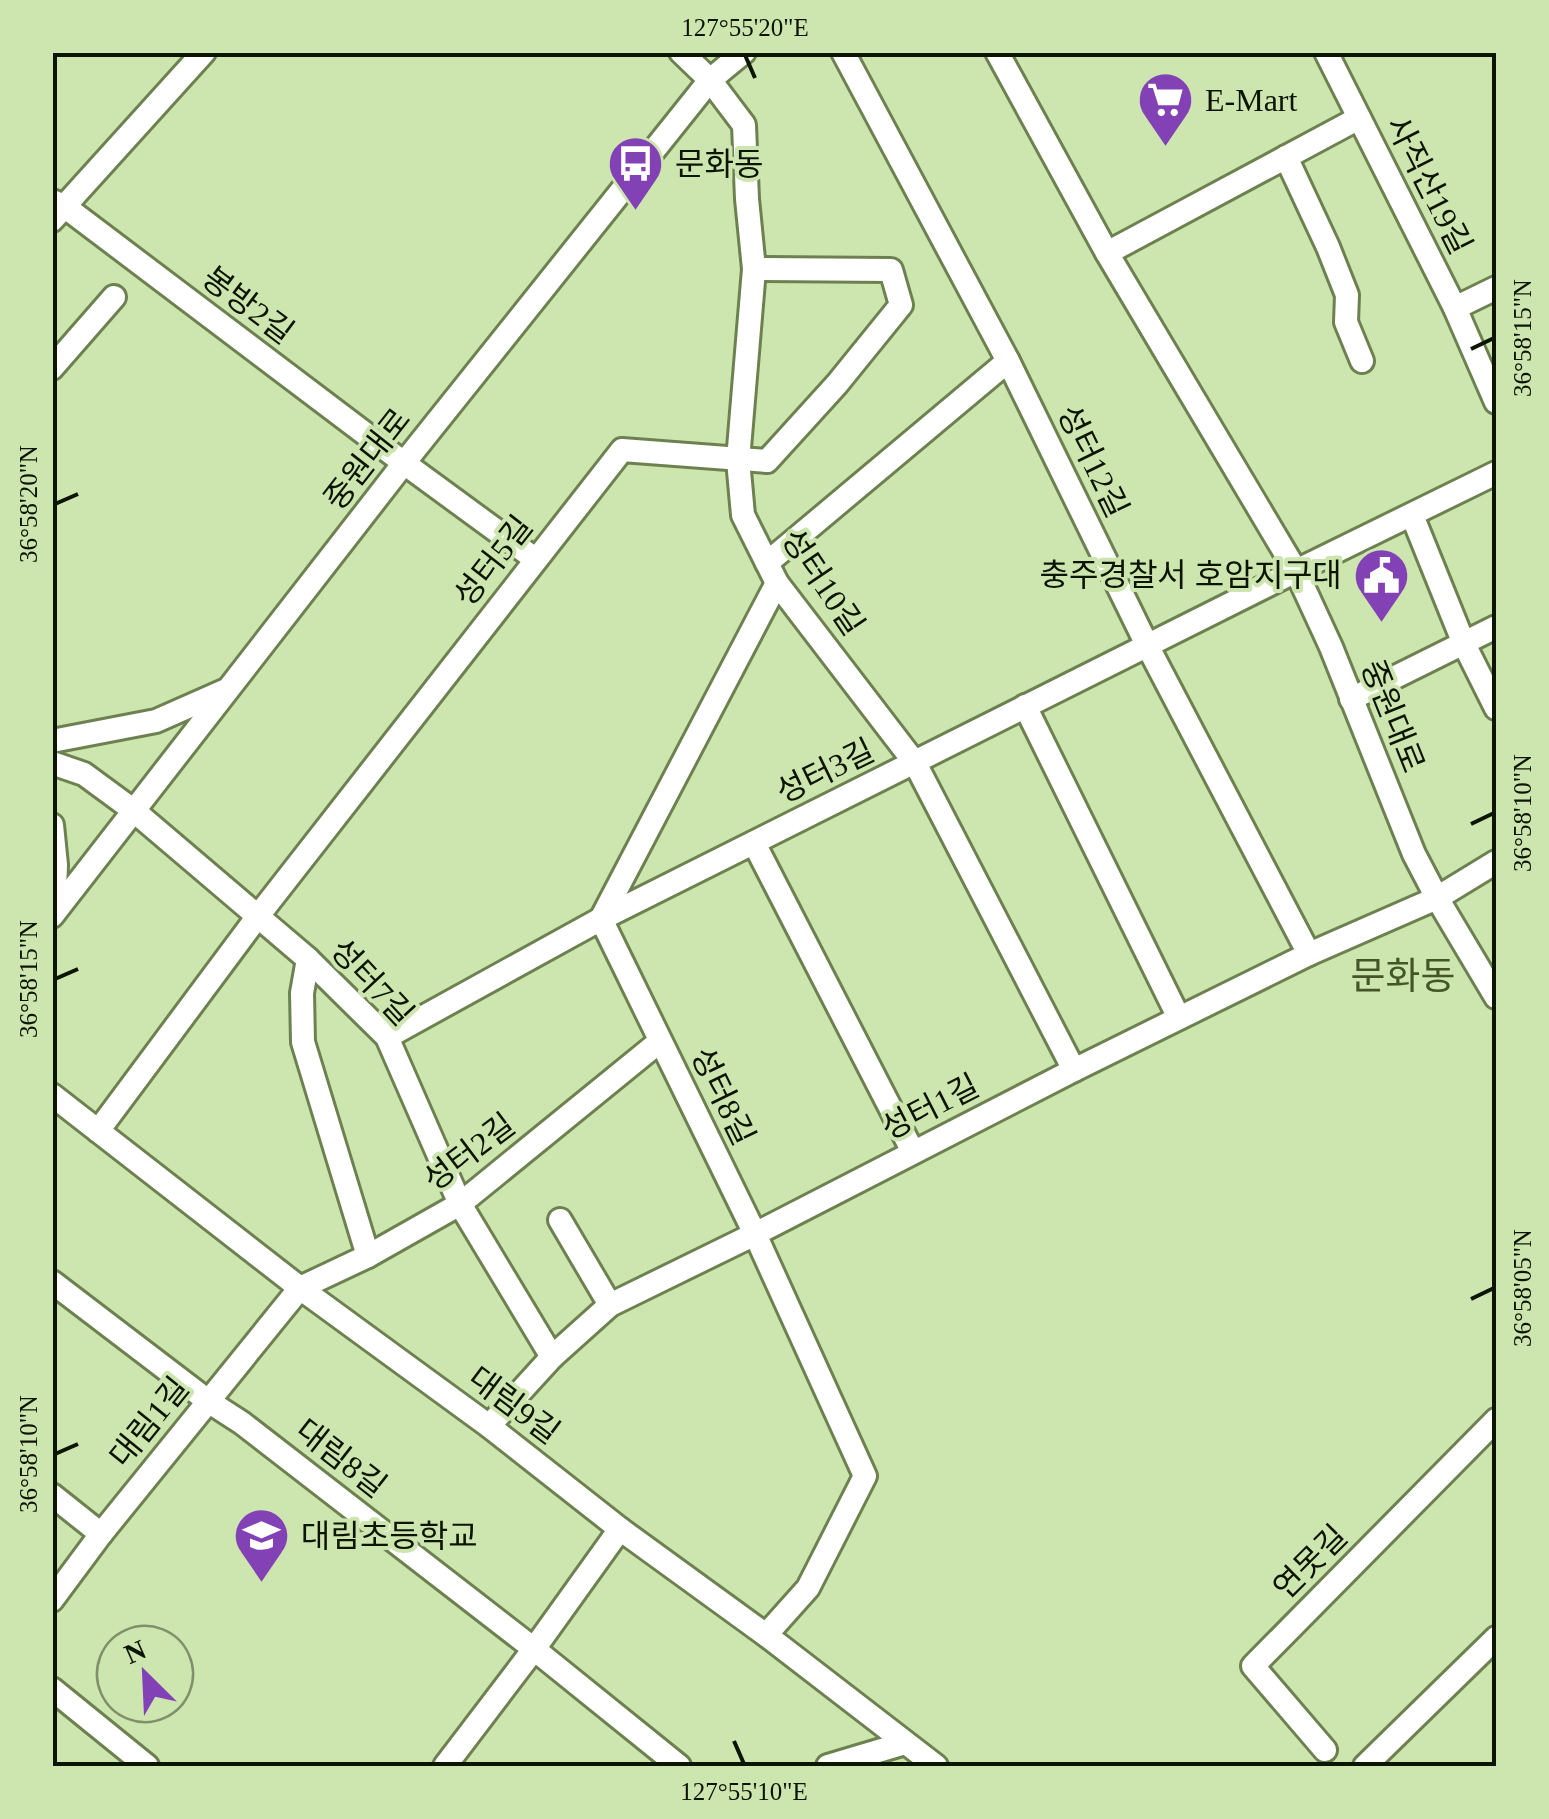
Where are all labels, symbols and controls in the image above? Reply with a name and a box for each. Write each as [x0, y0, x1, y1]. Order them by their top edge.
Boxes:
text: 127°55'20"E [681, 14, 809, 41]
supermarket icon: E-Mart [1136, 70, 1196, 149]
place label: E-Mart [1205, 82, 1298, 118]
street label: 사직산19길 [1379, 110, 1479, 260]
bus stop icon: 문화동 [606, 134, 666, 213]
place label: 문화동 [675, 146, 763, 182]
street label: 봉방2길 [196, 259, 300, 351]
text: 36°58'15"N [1509, 279, 1536, 397]
street label: 성터12길 [1050, 399, 1136, 523]
street label: 중원대로 [317, 402, 417, 516]
text: 36°58'20"N [15, 445, 42, 563]
street label: 성터5길 [447, 509, 539, 613]
street label: 성터10길 [774, 522, 872, 642]
public building icon: 충주경찰서 호암지구대 [1351, 545, 1411, 624]
place label: 충주경찰서 호암지구대 [1040, 557, 1342, 593]
street label: 중원대로 [1354, 655, 1432, 777]
street label: 성터3길 [770, 732, 880, 810]
text: 36°58'10"N [1509, 754, 1536, 872]
text: 36°58'15"N [15, 920, 42, 1038]
street label: 성터7길 [323, 932, 421, 1032]
district label: 문화동 [1351, 955, 1455, 997]
street label: 성터8길 [684, 1041, 762, 1151]
street label: 성터1길 [875, 1067, 985, 1147]
street label: 성터2길 [417, 1106, 521, 1198]
text: 36°58'05"N [1509, 1229, 1536, 1347]
street label: 대림9길 [462, 1359, 566, 1451]
street label: 대림1길 [102, 1370, 196, 1474]
text: 36°58'10"N [15, 1395, 42, 1513]
street label: 대림8길 [289, 1412, 393, 1504]
school or university icon: 대림초등학교 [232, 1506, 292, 1585]
place label: 대림초등학교 [301, 1518, 478, 1554]
street label: 연못길 [1266, 1518, 1354, 1606]
north arrow [95, 1624, 195, 1724]
text: N [119, 1633, 151, 1670]
text: 127°55'10"E [680, 1778, 808, 1805]

